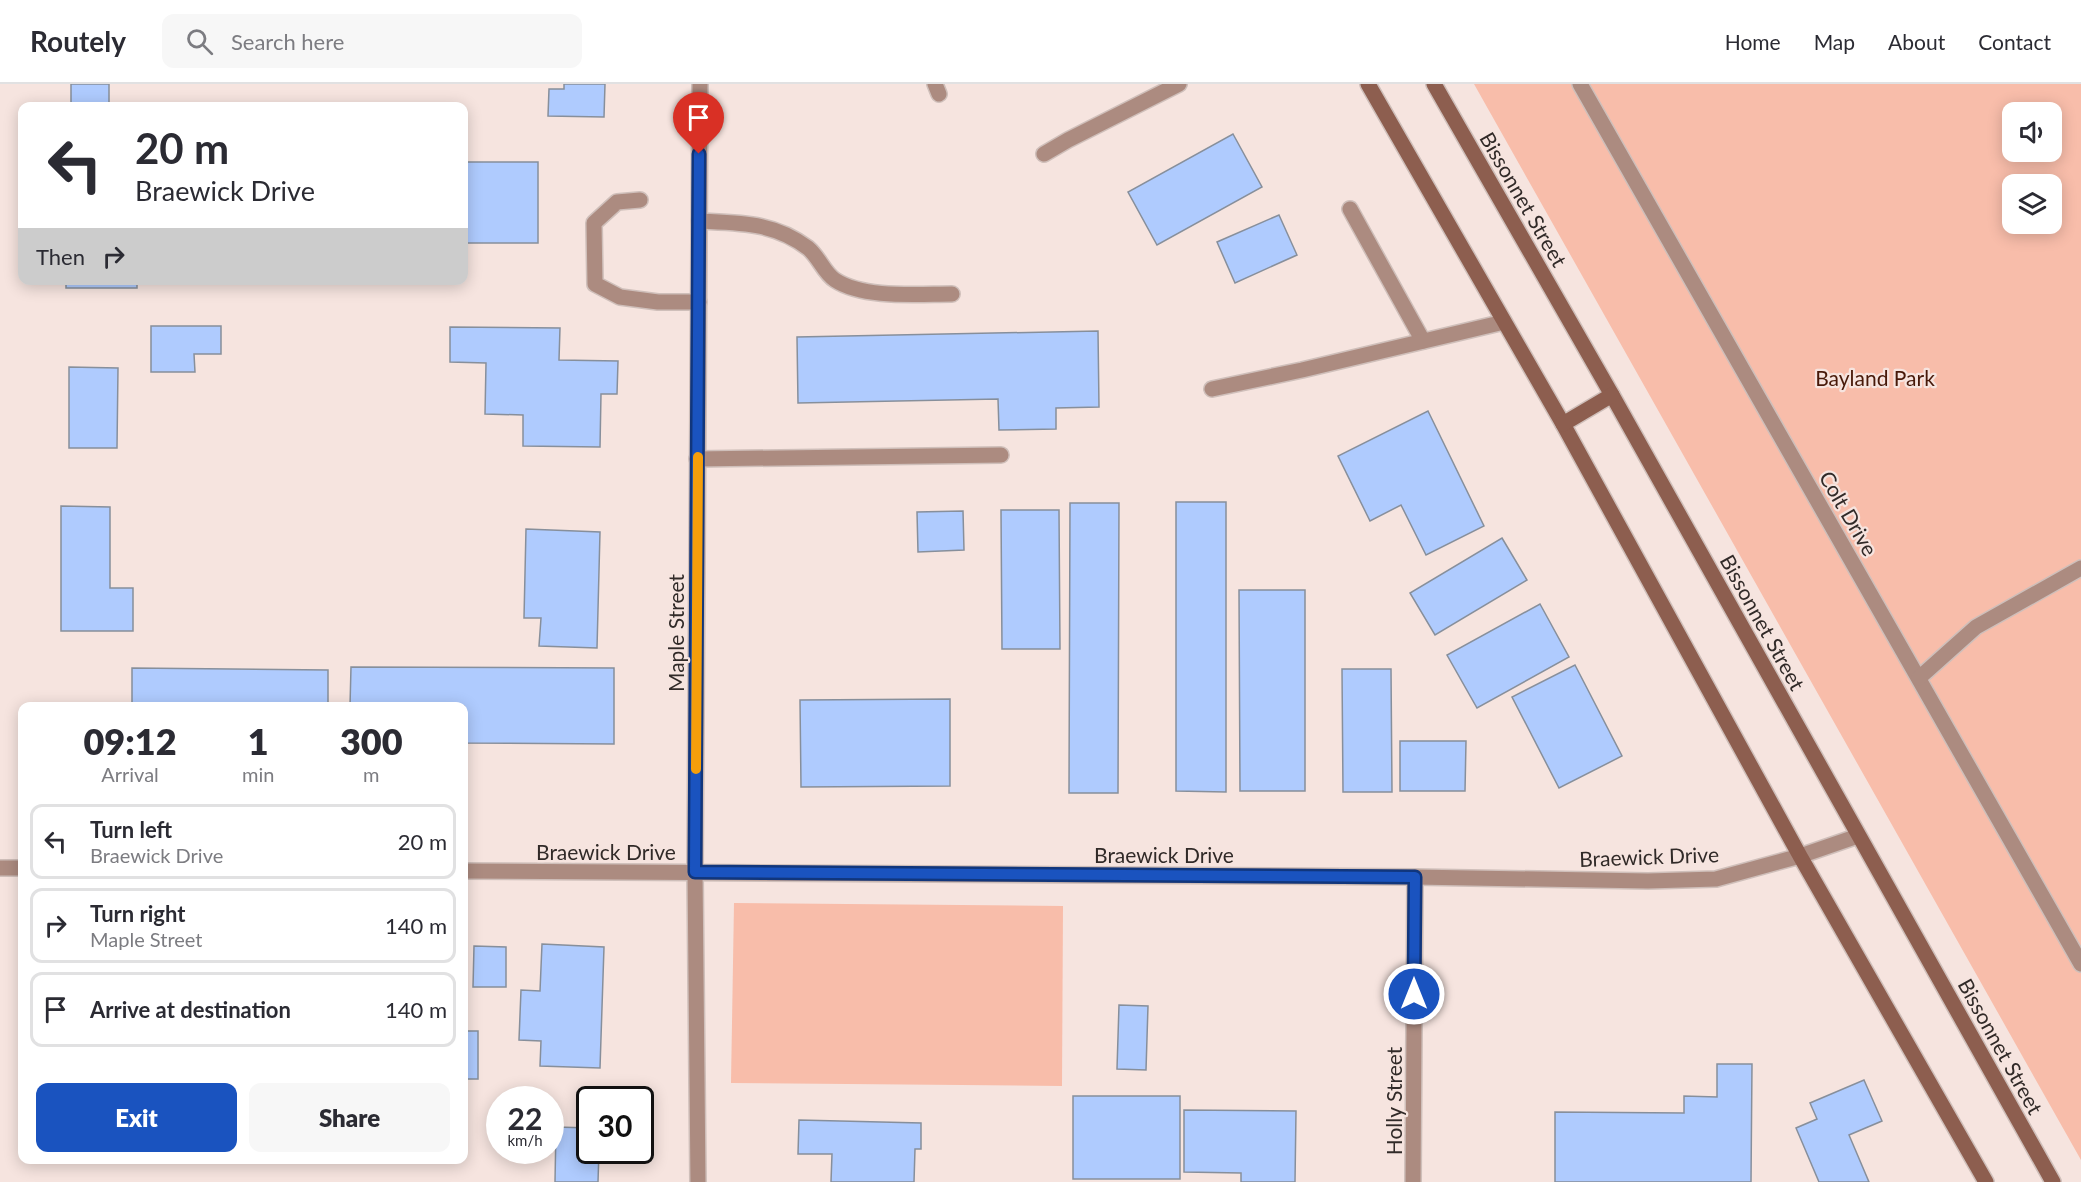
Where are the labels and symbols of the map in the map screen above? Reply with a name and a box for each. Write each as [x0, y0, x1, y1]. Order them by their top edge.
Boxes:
pin [673, 92, 724, 154]
street label: Bissonnet Street [1475, 127, 1573, 271]
park label: Bayland Park [1815, 365, 1935, 390]
street label: Colt Drive [1815, 466, 1883, 560]
street label: Bissonnet Street [1715, 550, 1811, 695]
street label: Maple Street [663, 573, 688, 692]
street label: Braewick Drive [536, 839, 676, 864]
street label: Braewick Drive [1579, 841, 1719, 871]
street label: Braewick Drive [1094, 842, 1234, 867]
position arrow [1382, 962, 1446, 1026]
street label: Bissonnet Street [1953, 974, 2049, 1119]
street label: Holly Street [1381, 1046, 1406, 1155]
speed limit sign: 30 [576, 1086, 654, 1164]

